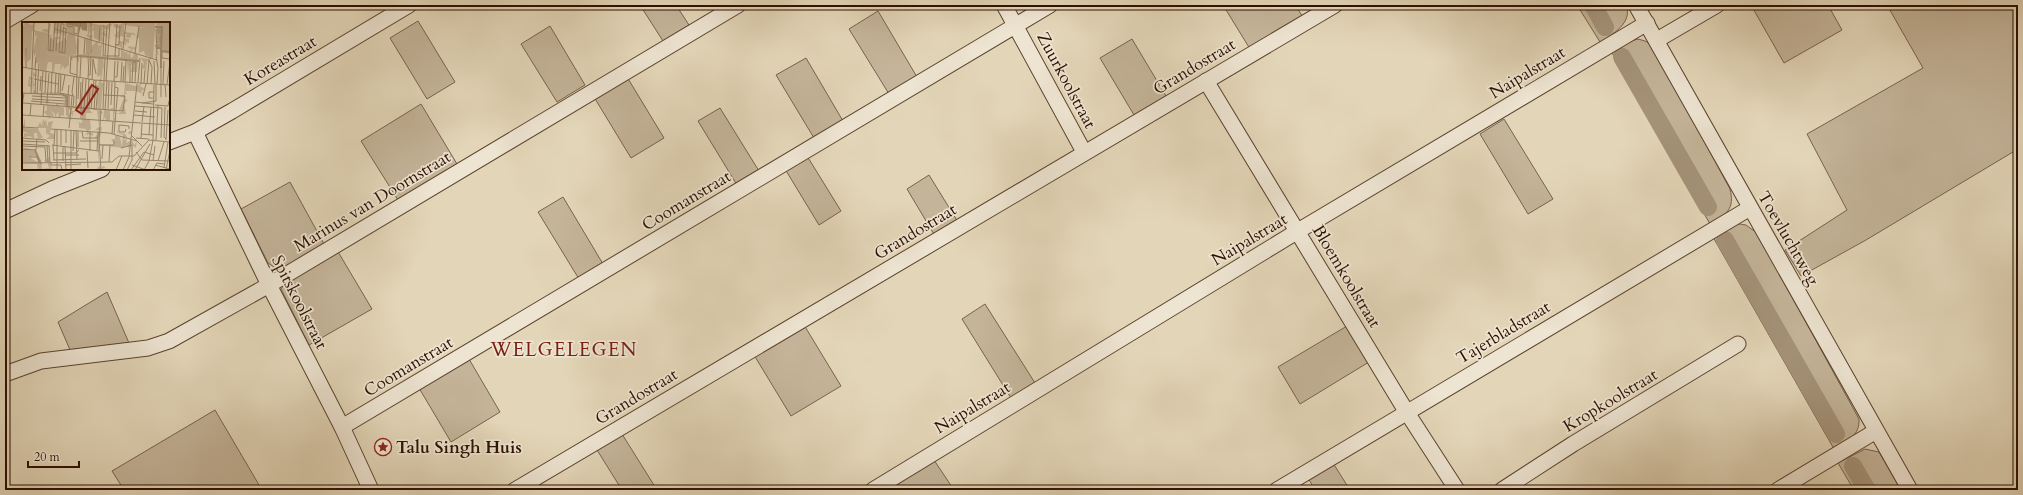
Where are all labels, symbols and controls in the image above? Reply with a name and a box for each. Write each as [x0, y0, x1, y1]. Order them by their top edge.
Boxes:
inset map [22, 22, 170, 170]
street label: Zuurkoolstraat [1031, 28, 1102, 133]
street label: Koreastraat [240, 30, 321, 91]
street label: Grandostraat [1149, 33, 1240, 100]
street label: Naipalstraat [1485, 40, 1570, 104]
street label: Marinus van Doornstraat [290, 145, 455, 257]
street label: Coomanstraat [637, 164, 736, 236]
street label: Toevluchtweg [1752, 187, 1825, 290]
street label: Grandostraat [870, 198, 961, 265]
street label: Naipalstraat [1207, 207, 1292, 271]
street label: Bloemkoolstraat [1307, 220, 1387, 333]
street label: Spitskoolstraat [266, 251, 333, 354]
street label: Tajerbladstraat [1452, 295, 1555, 370]
street label: Coomanstraat [359, 330, 458, 402]
district label: WELGELEGEN [489, 337, 638, 363]
street label: Grandostraat [591, 363, 682, 430]
street label: Kropkoolstraat [1559, 363, 1662, 438]
street label: Naipalstraat [930, 375, 1015, 439]
place label: Talu Singh Huis [396, 436, 522, 459]
place icon: Talu Singh Huis [373, 437, 393, 457]
scale bar [28, 443, 79, 469]
text: 20 m [34, 449, 61, 465]

